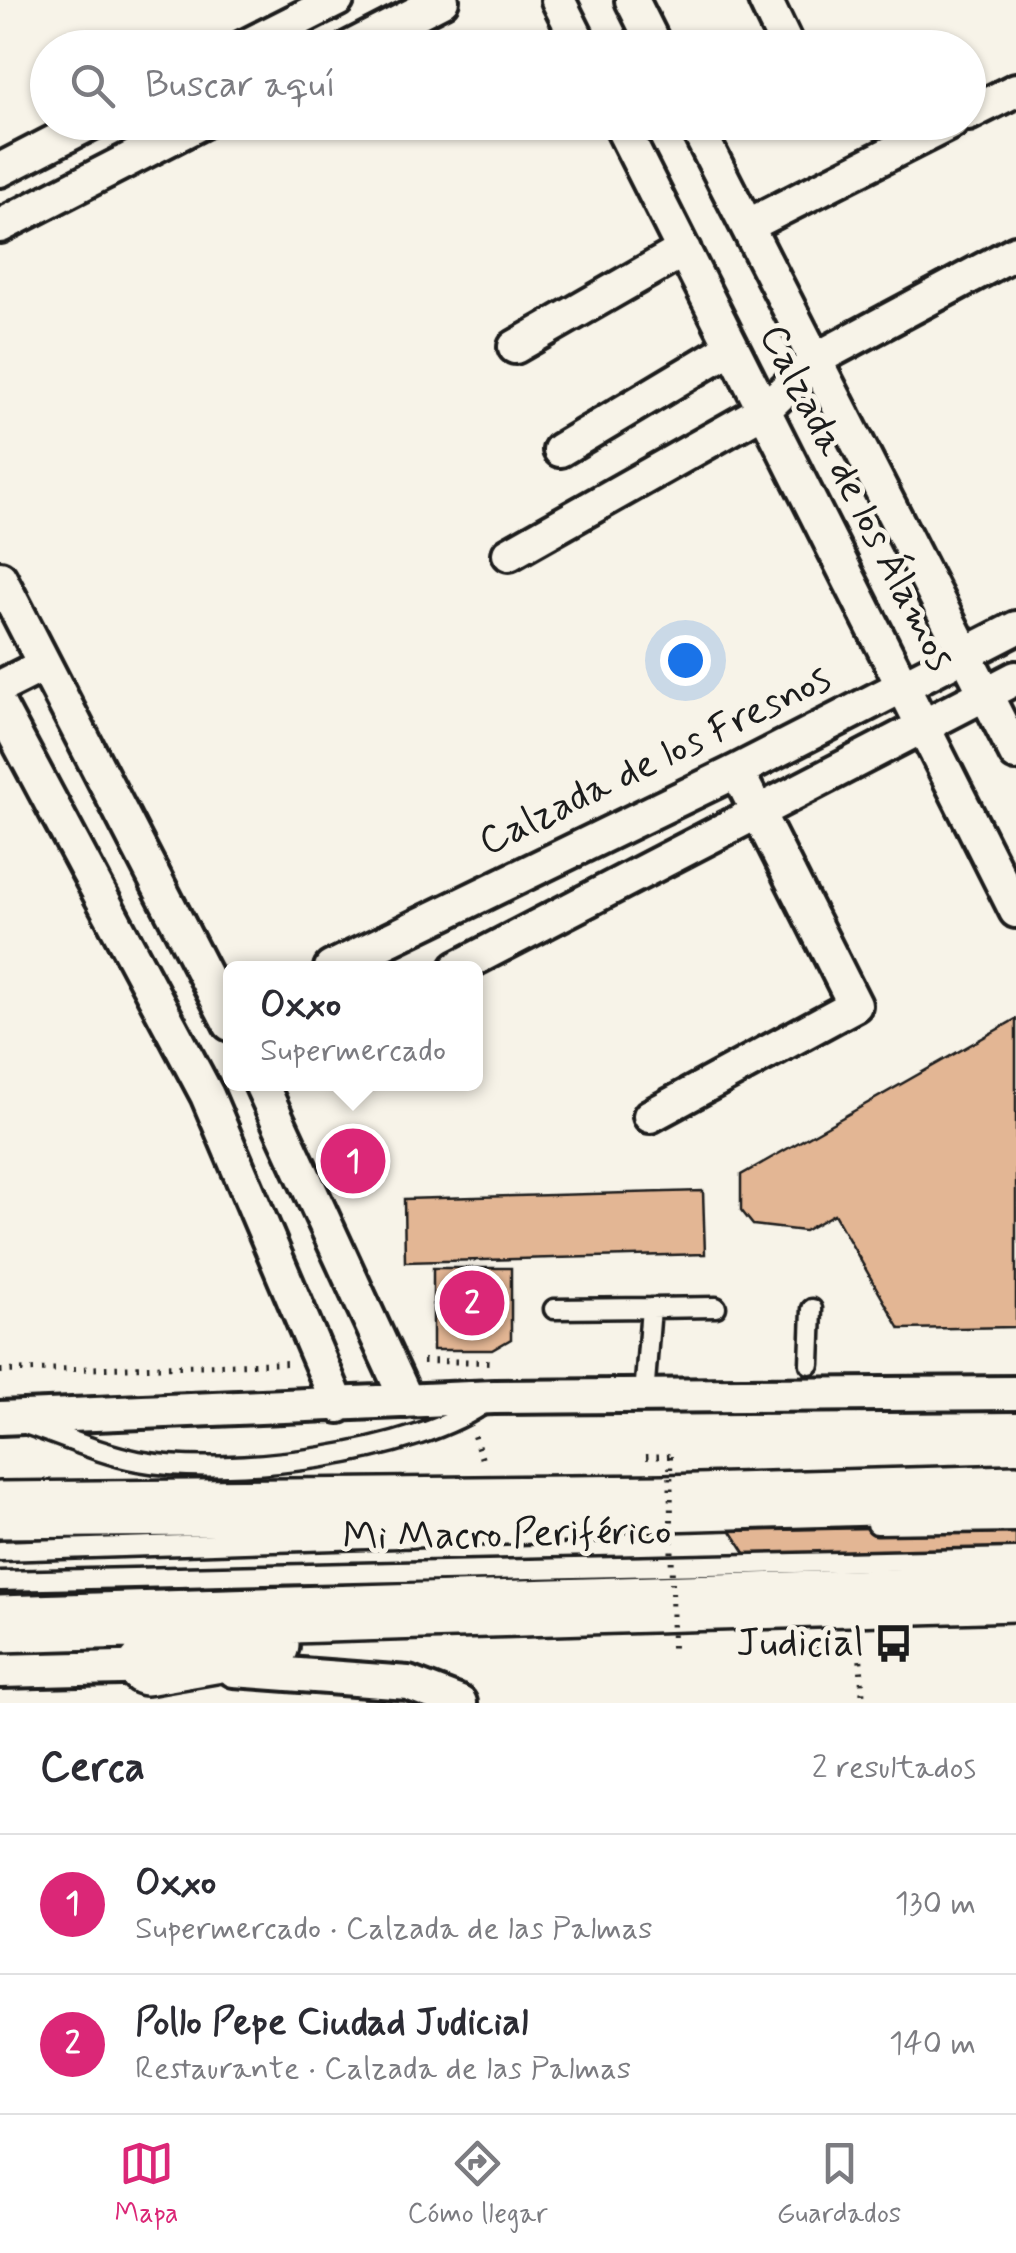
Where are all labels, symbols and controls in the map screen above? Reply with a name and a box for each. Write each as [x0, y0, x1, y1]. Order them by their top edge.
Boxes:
search box [30, 30, 986, 140]
icon: search [65, 58, 120, 113]
text: Buscar aquí [145, 61, 336, 110]
street label: Calzada de los Álamos [746, 316, 966, 680]
your location [660, 635, 711, 686]
street label: Calzada de los Fresnos [470, 653, 840, 869]
popup [223, 961, 483, 1091]
text: Oxxo [260, 981, 341, 1030]
text: Supermercado [260, 1030, 446, 1072]
pin: 1 [320, 1124, 386, 1198]
pin: 2 [440, 1266, 504, 1340]
street label: Mi Macro Periférico [342, 1506, 672, 1564]
place label: Judicial [736, 1618, 864, 1670]
bus stop icon: Judicial [873, 1623, 915, 1665]
text: Cerca [40, 1741, 145, 1796]
text: 2 resultados [812, 1747, 976, 1789]
text: Oxxo [135, 1859, 216, 1908]
text: 1 [65, 1883, 80, 1925]
text: 130 m [895, 1883, 976, 1925]
text: Supermercado · Calzada de las Palmas [135, 1908, 653, 1950]
text: Pollo Pepe Ciudad Judicial [135, 1999, 528, 2048]
text: 2 [65, 2023, 80, 2065]
text: 140 m [889, 2023, 976, 2065]
text: Restaurante · Calzada de las Palmas [135, 2048, 631, 2090]
tab: Mapa [115, 2136, 178, 2233]
tab: Cómo llegar [408, 2136, 548, 2233]
tab: Guardados [777, 2136, 901, 2233]

